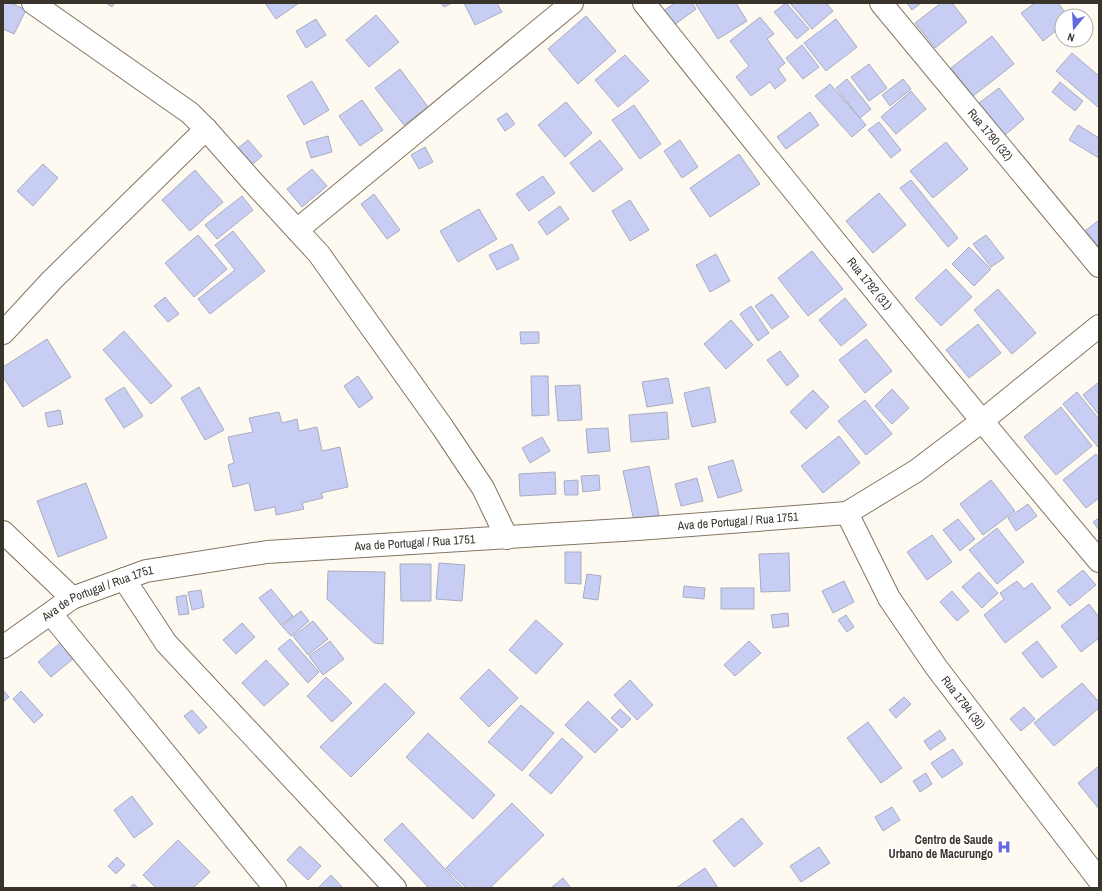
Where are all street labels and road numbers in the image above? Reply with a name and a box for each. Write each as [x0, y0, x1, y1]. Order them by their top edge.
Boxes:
street label: Rua 1790 (32) [964, 105, 1016, 164]
street label: Rua 1792 (31) [843, 254, 896, 313]
street label: Ava de Portugal / Rua 1751 [676, 509, 800, 534]
street label: Ava de Portugal / Rua 1751 [353, 531, 476, 555]
street label: Ava de Portugal / Rua 1751 [38, 562, 155, 625]
street label: Rua 1794 (30) [938, 673, 989, 732]

